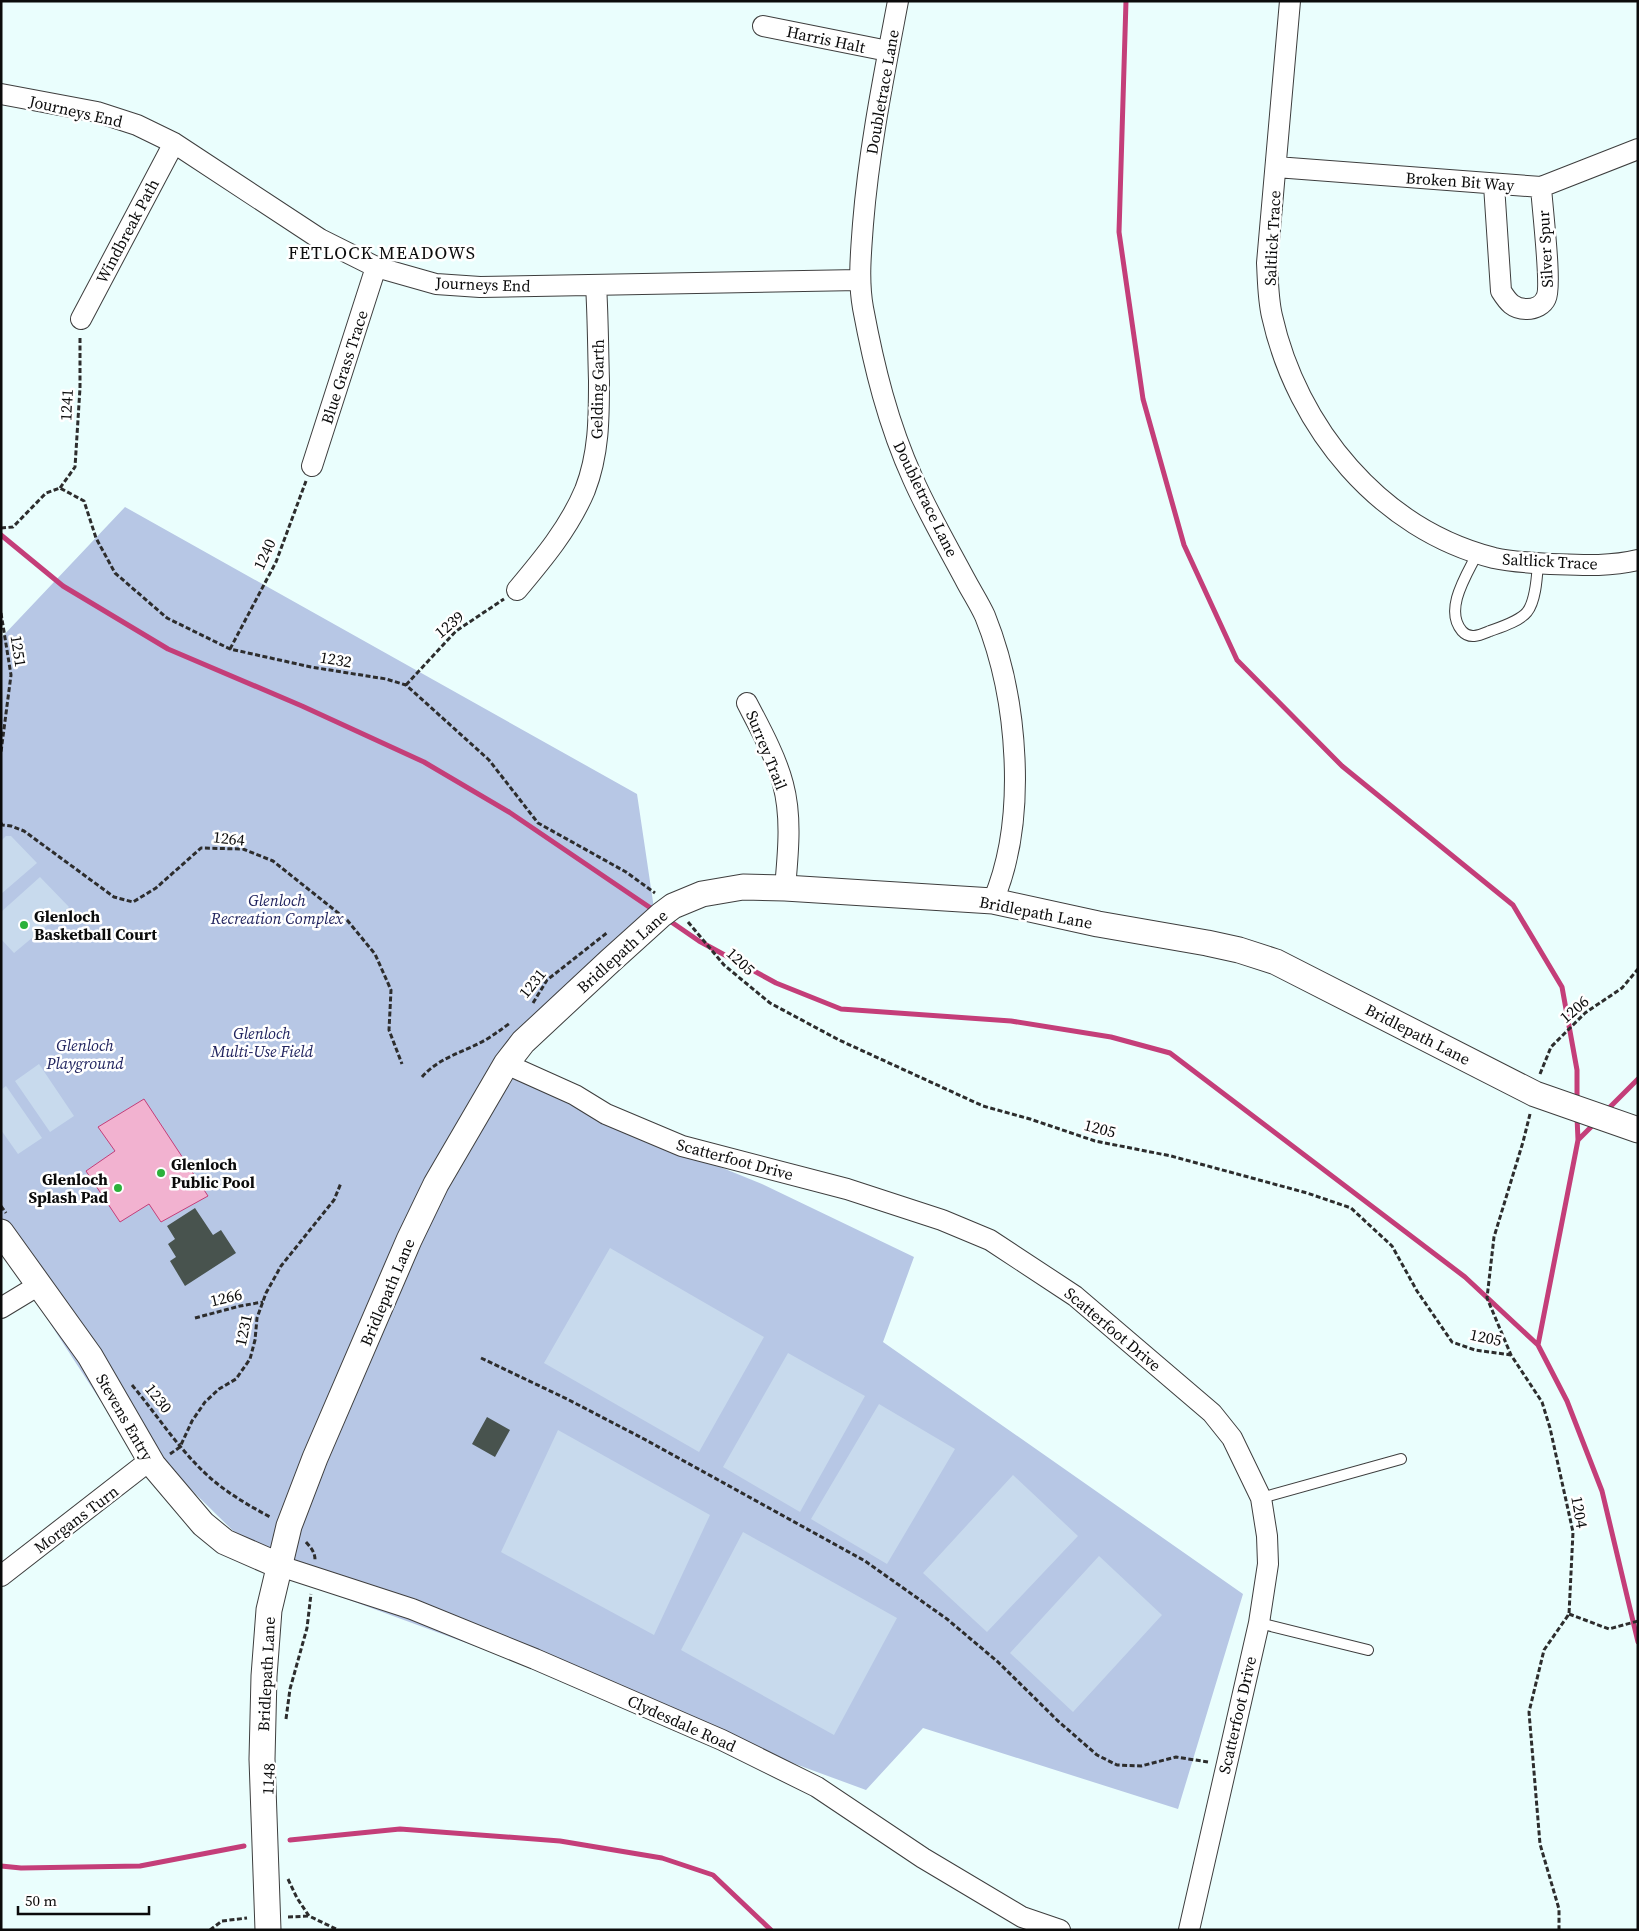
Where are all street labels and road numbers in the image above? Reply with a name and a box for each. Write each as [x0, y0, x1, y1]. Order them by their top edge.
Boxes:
street label: Harris Halt [785, 20, 868, 58]
street label: Doubletrace Lane [860, 28, 904, 156]
street label: Journeys End [26, 89, 125, 132]
street label: Broken Bit Way [1405, 166, 1516, 196]
street label: Windbreak Path [90, 175, 164, 287]
street label: Saltlick Trace [1259, 190, 1285, 286]
street label: Silver Spur [1532, 210, 1558, 288]
street label: Journeys End [434, 271, 531, 297]
street label: Blue Grass Trace [315, 307, 373, 427]
street label: Gelding Garth [585, 338, 609, 439]
street label: 1241 [54, 388, 78, 422]
street label: Doubletrace Lane [888, 437, 964, 561]
street label: 1240 [247, 535, 281, 573]
street label: Saltlick Trace [1502, 548, 1598, 574]
street label: 1239 [430, 605, 468, 643]
street label: 1251 [6, 633, 32, 669]
street label: 1232 [318, 645, 354, 673]
street label: Surrey Trail [741, 707, 793, 793]
street label: 1264 [212, 825, 246, 851]
street label: Bridlepath Lane [977, 890, 1095, 934]
street label: Bridlepath Lane [572, 904, 672, 998]
street label: 1205 [722, 942, 760, 980]
street label: 1231 [513, 964, 551, 1002]
street label: 1206 [1555, 990, 1593, 1028]
street label: Bridlepath Lane [1362, 998, 1474, 1070]
street label: 1205 [1082, 1113, 1118, 1143]
street label: Scatterfoot Drive [674, 1133, 796, 1185]
street label: Bridlepath Lane [354, 1235, 420, 1349]
street label: Scatterfoot Drive [1060, 1282, 1166, 1376]
street label: 1266 [208, 1283, 244, 1311]
street label: 1231 [229, 1312, 257, 1348]
street label: 1205 [1468, 1323, 1504, 1351]
street label: Stevens Entry [91, 1369, 159, 1465]
street label: 1230 [140, 1379, 178, 1417]
street label: Morgans Turn [29, 1480, 123, 1558]
street label: 1204 [1566, 1494, 1594, 1530]
street label: Bridlepath Lane [252, 1616, 280, 1732]
street label: Scatterfoot Drive [1213, 1654, 1261, 1776]
street label: Clydesdale Road [624, 1689, 740, 1757]
street label: 1148 [256, 1762, 280, 1796]

